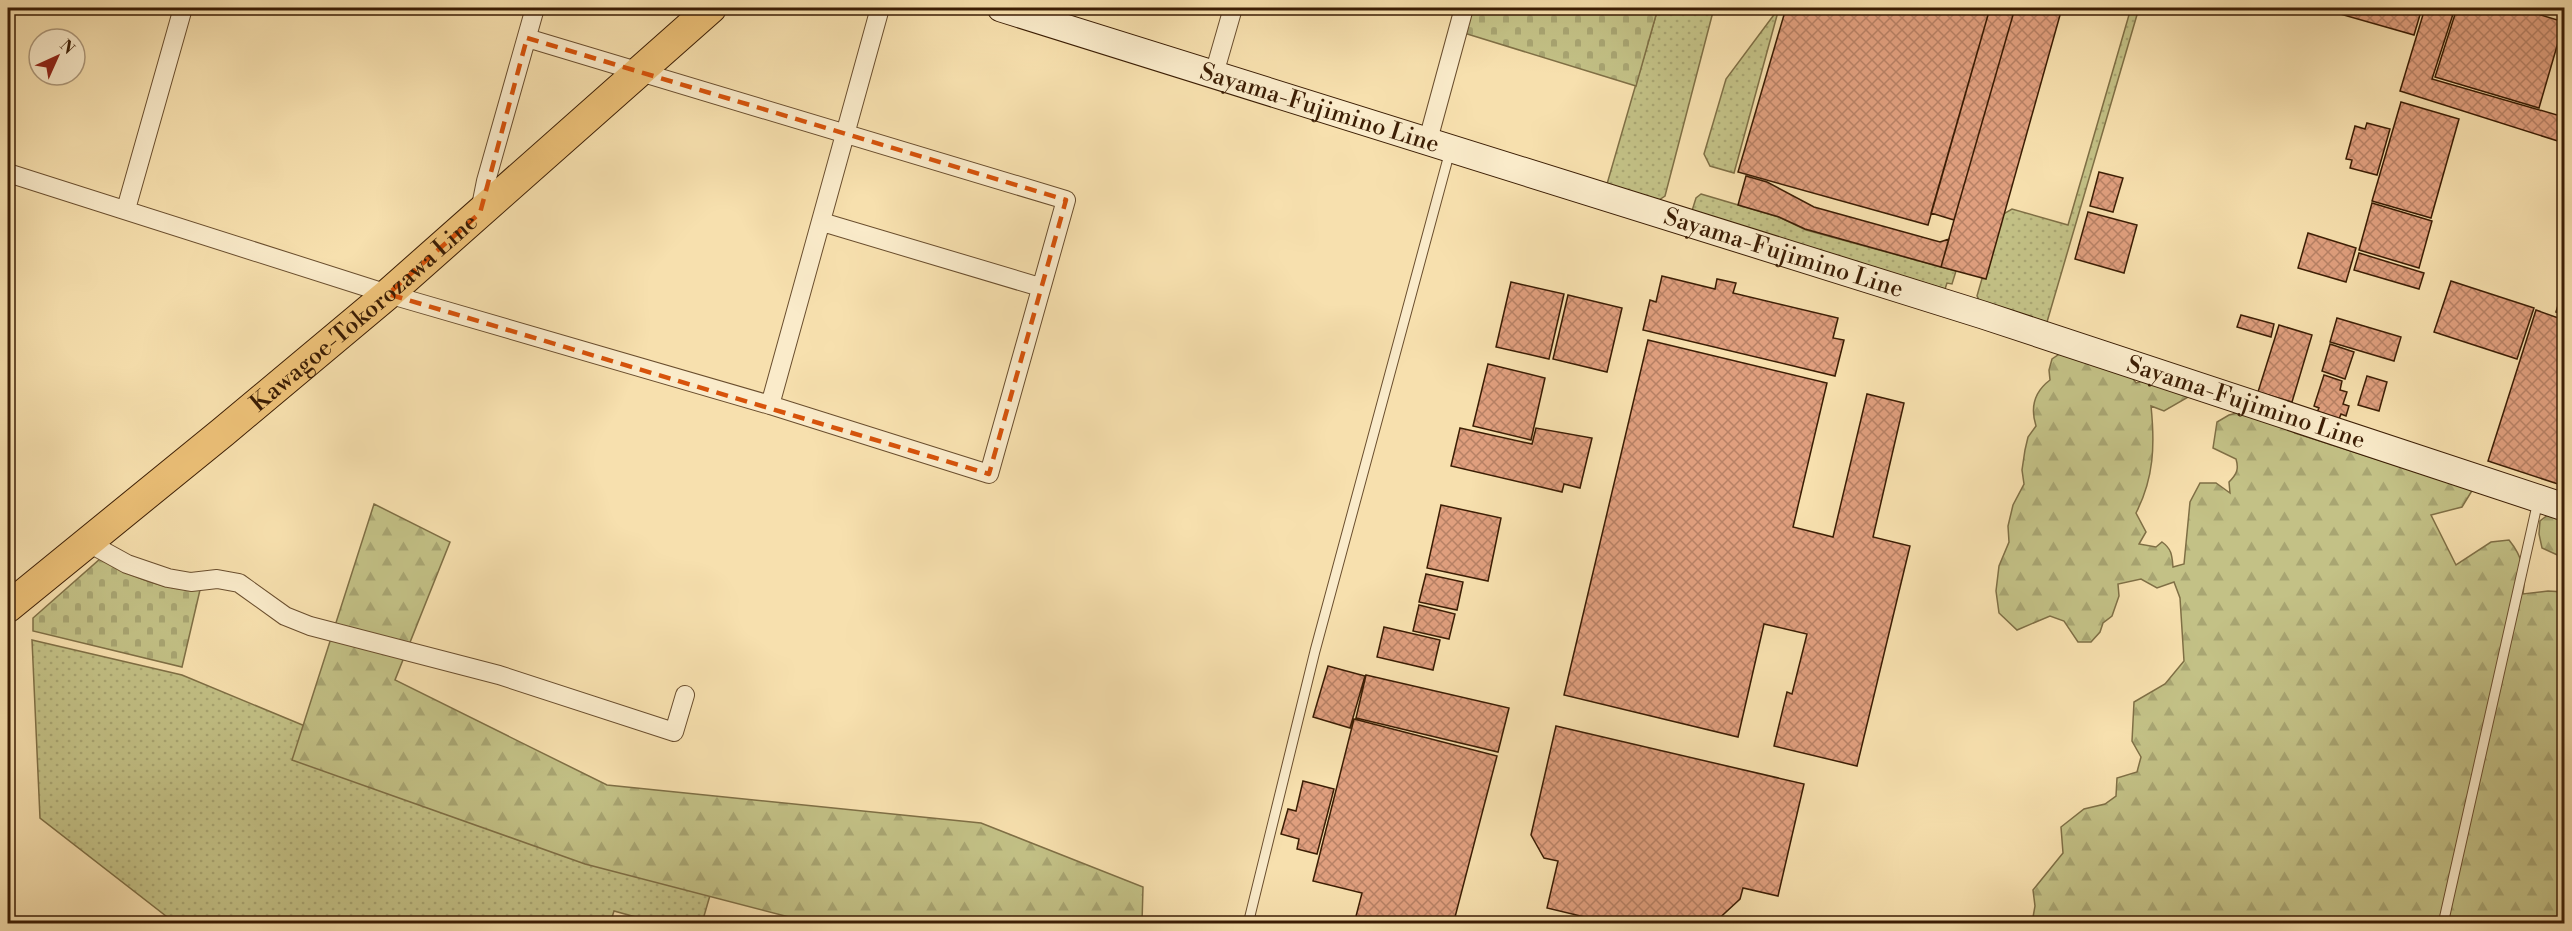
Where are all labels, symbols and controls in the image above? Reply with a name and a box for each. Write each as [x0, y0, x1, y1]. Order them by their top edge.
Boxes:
north arrow [27, 27, 87, 87]
text: N [55, 36, 79, 59]
street label: Sayama-Fujimino Line [1196, 57, 1443, 160]
street label: Sayama-Fujimino Line [1660, 202, 1907, 305]
street label: Kawagoe-Tokorozawa Line [245, 207, 484, 419]
street label: Sayama-Fujimino Line [2123, 350, 2369, 456]

